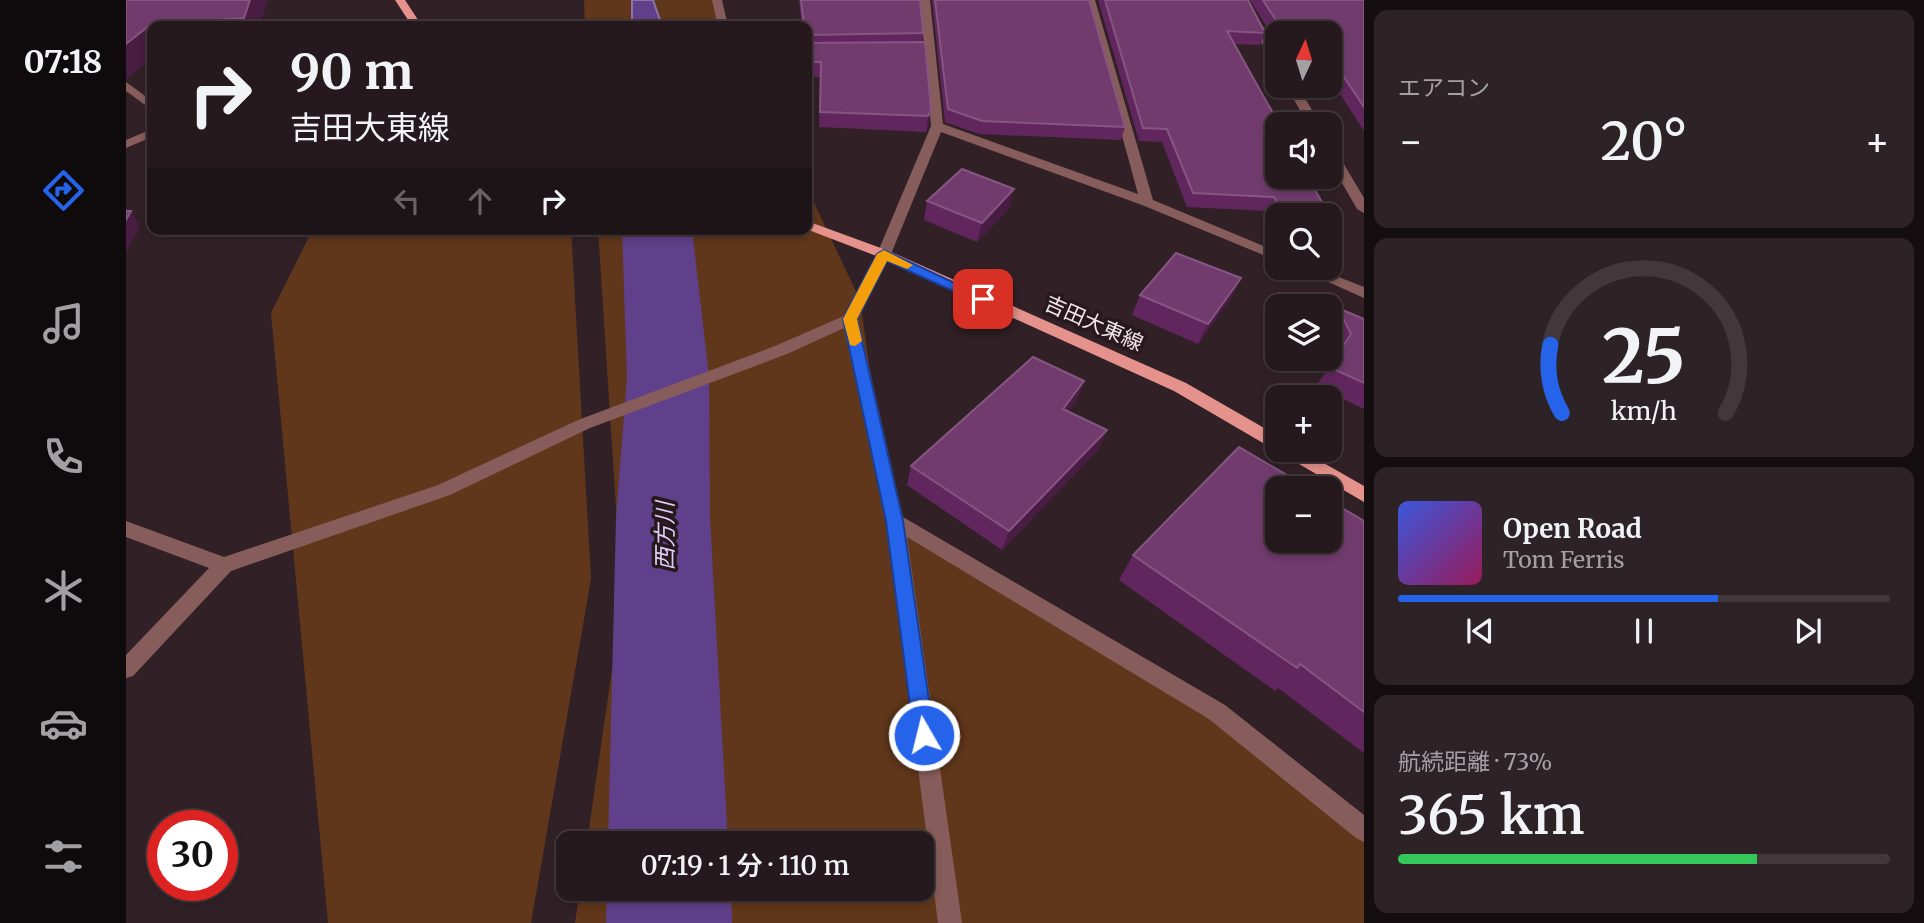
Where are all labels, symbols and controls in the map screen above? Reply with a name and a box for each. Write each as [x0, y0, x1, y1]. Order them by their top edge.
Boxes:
north arrow [1265, 21, 1342, 98]
map controls [1265, 21, 1342, 553]
text: 90 m [290, 41, 414, 102]
text: 07:18 [24, 42, 102, 82]
icon: right [175, 49, 266, 140]
text: エアコン [1398, 73, 1490, 102]
text: 吉田大東線 [290, 108, 450, 148]
text: 20° [1601, 109, 1687, 174]
button: sound [1265, 112, 1342, 189]
text: − [1398, 118, 1423, 165]
text: + [1865, 118, 1890, 165]
icon: directions [39, 166, 88, 215]
icon: left [388, 182, 426, 220]
icon: ahead [461, 182, 499, 220]
icon: right [534, 182, 572, 220]
button: search [1265, 203, 1342, 280]
pin [953, 269, 1013, 329]
icon: arrive [964, 280, 1002, 318]
street label: 吉田大東線 [1041, 289, 1147, 357]
button: layers [1265, 294, 1342, 371]
icon: music [39, 299, 88, 348]
text: 25 [1602, 312, 1686, 404]
button: + [1265, 385, 1342, 462]
text: km/h [1611, 395, 1677, 427]
icon: phone [39, 432, 88, 481]
button: − [1265, 476, 1342, 553]
water label: 西方川 [650, 499, 679, 571]
text: Open Road [1503, 512, 1642, 545]
text: Tom Ferris [1503, 545, 1625, 574]
icon: climate [39, 566, 88, 615]
icon: previous [1461, 612, 1499, 650]
icon: pause [1625, 612, 1663, 650]
icon: next [1789, 612, 1827, 650]
position arrow [887, 698, 961, 772]
icon: car [39, 699, 88, 748]
text: 航続距離 · 73% [1398, 747, 1552, 776]
text: 365 km [1398, 783, 1585, 848]
speed limit sign: 30 [147, 810, 238, 901]
icon: filters [39, 832, 88, 881]
text: 07:19 · 1 分 · 110 m [641, 849, 849, 882]

